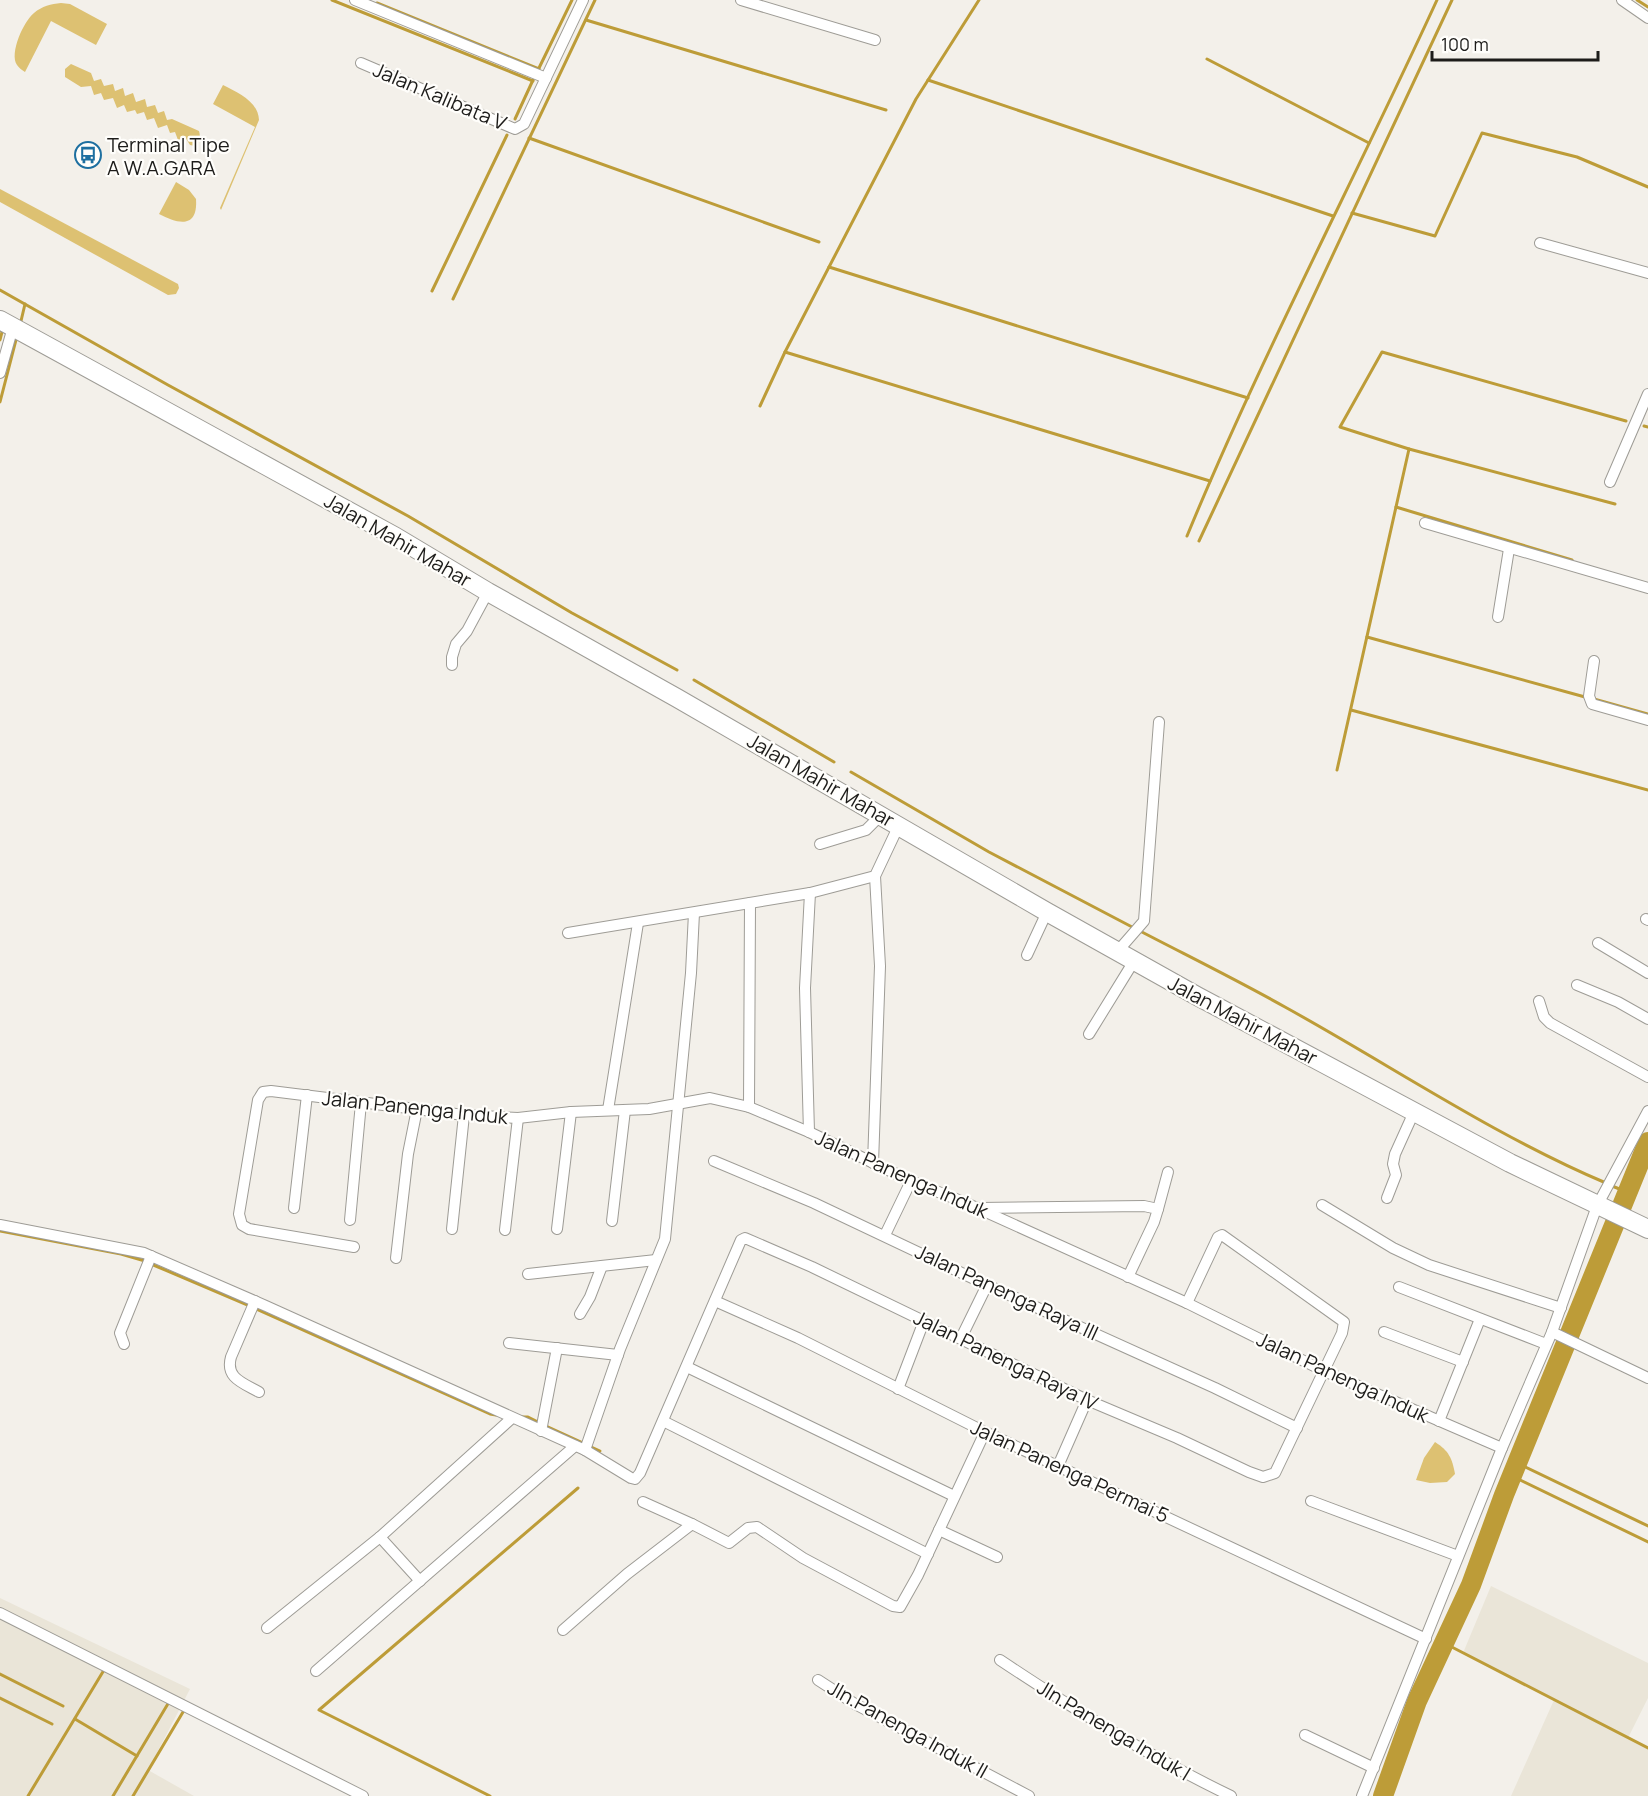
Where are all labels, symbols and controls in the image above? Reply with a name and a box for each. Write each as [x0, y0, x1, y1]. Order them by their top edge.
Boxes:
scale bar [1432, 24, 1598, 62]
text: 100 m [1441, 32, 1489, 56]
street label: Jalan Kalibata V [369, 56, 511, 136]
place label: Terminal Tipe A W.A.GARA [107, 131, 230, 181]
bus stop icon: Terminal Tipe A W.A.GARA [73, 140, 103, 170]
street label: Jalan Mahir Mahar [319, 487, 477, 593]
street label: Jalan Mahir Mahar [742, 727, 900, 833]
street label: Jalan Mahir Mahar [1163, 969, 1323, 1071]
street label: Jalan Panenga Induk [321, 1084, 510, 1130]
street label: Jalan Panenga Induk [811, 1124, 994, 1225]
street label: Jalan Panenga Raya III [911, 1238, 1103, 1346]
street label: Jalan Panenga Raya IV [909, 1304, 1103, 1416]
street label: Jalan Panenga Induk [1253, 1325, 1434, 1429]
street label: Jalan Panenga Permai 5 [966, 1413, 1174, 1529]
street label: Jln.Panenga Induk II [823, 1674, 993, 1784]
street label: Jln.Panenga Induk I [1032, 1674, 1196, 1786]

